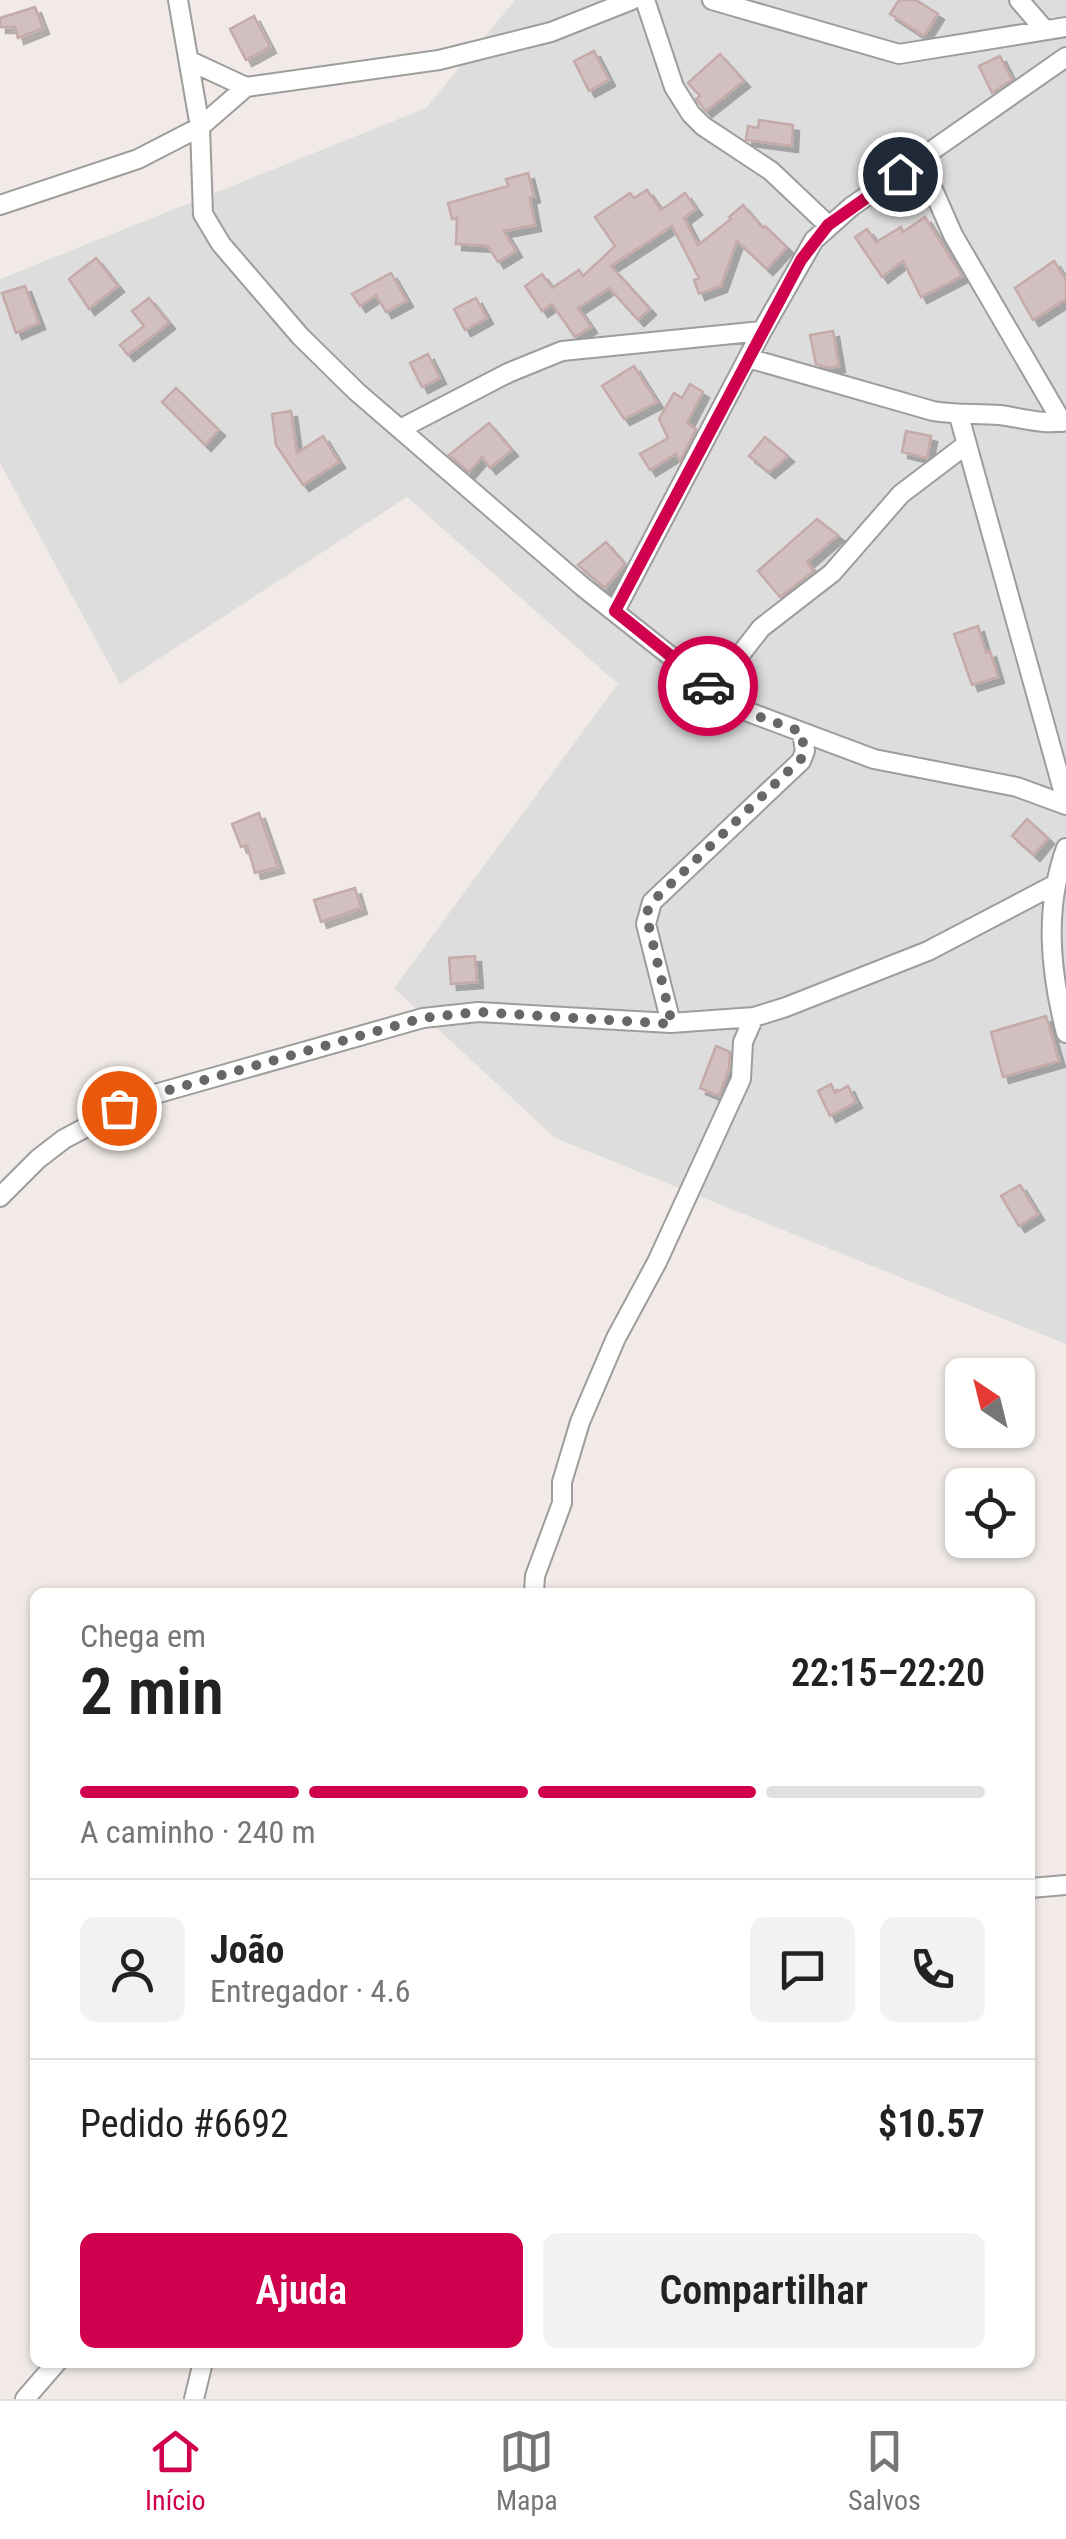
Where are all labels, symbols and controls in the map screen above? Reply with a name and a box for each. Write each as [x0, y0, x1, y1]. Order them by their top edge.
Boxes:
pin [858, 132, 943, 217]
icon: home [873, 147, 928, 202]
courier [658, 636, 758, 736]
icon: car [681, 659, 736, 714]
pin [77, 1066, 162, 1151]
icon: bag [92, 1081, 147, 1136]
north arrow [945, 1358, 1035, 1448]
map controls [945, 1358, 1035, 1558]
button: locate [945, 1468, 1035, 1558]
text: Chega em [80, 1617, 206, 1655]
text: 22:15–22:20 [791, 1651, 985, 1695]
text: 2 min [80, 1654, 224, 1730]
text: A caminho · 240 m [80, 1813, 316, 1851]
button: person [80, 1917, 185, 2022]
button: chat [750, 1917, 855, 2022]
button: phone [880, 1917, 985, 2022]
text: João [210, 1928, 284, 1972]
text: Entregador · 4.6 [210, 1972, 411, 2010]
text: Pedido #6692 [80, 2102, 289, 2146]
text: $10.57 [878, 2102, 985, 2146]
button: Ajuda [80, 2233, 523, 2348]
button: Compartilhar [543, 2233, 985, 2348]
tab: Início [145, 2424, 206, 2517]
tab: Mapa [496, 2424, 558, 2517]
tab: Salvos [848, 2424, 921, 2517]

